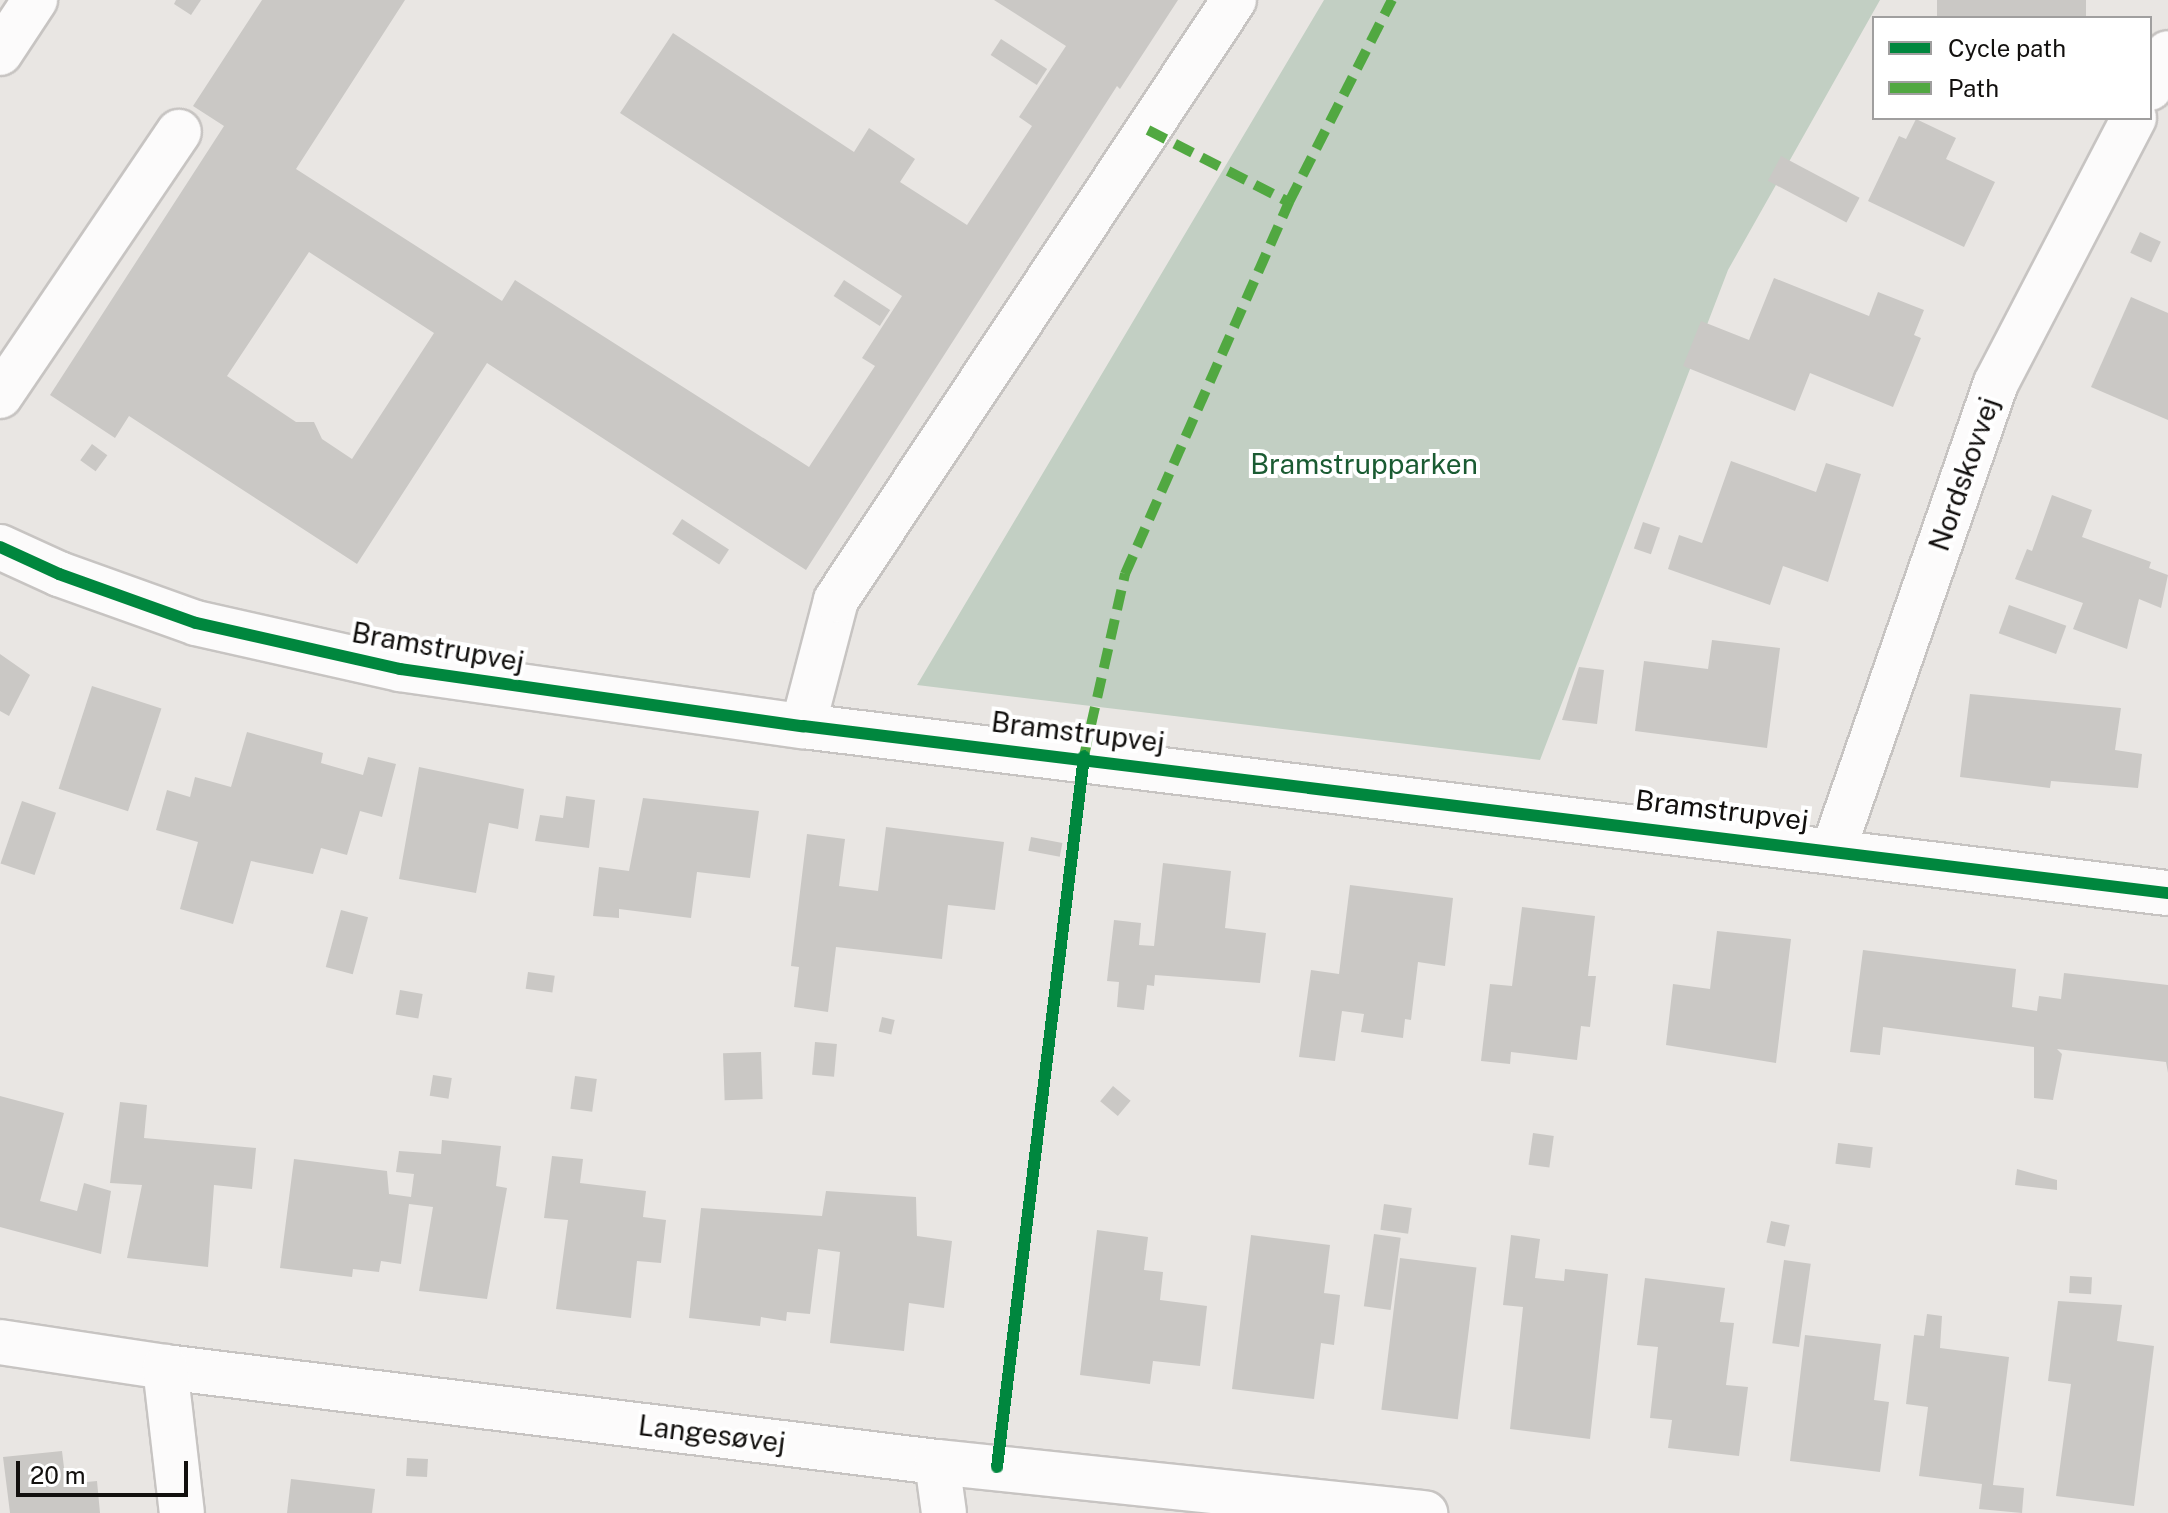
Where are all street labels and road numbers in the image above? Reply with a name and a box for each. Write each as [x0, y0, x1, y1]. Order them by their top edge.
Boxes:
street label: Nordskovvej [1922, 393, 2006, 555]
street label: Bramstrupvej [349, 615, 527, 679]
street label: Bramstrupvej [989, 705, 1167, 759]
street label: Bramstrupvej [1633, 783, 1811, 837]
street label: Langesøvej [636, 1408, 788, 1460]

